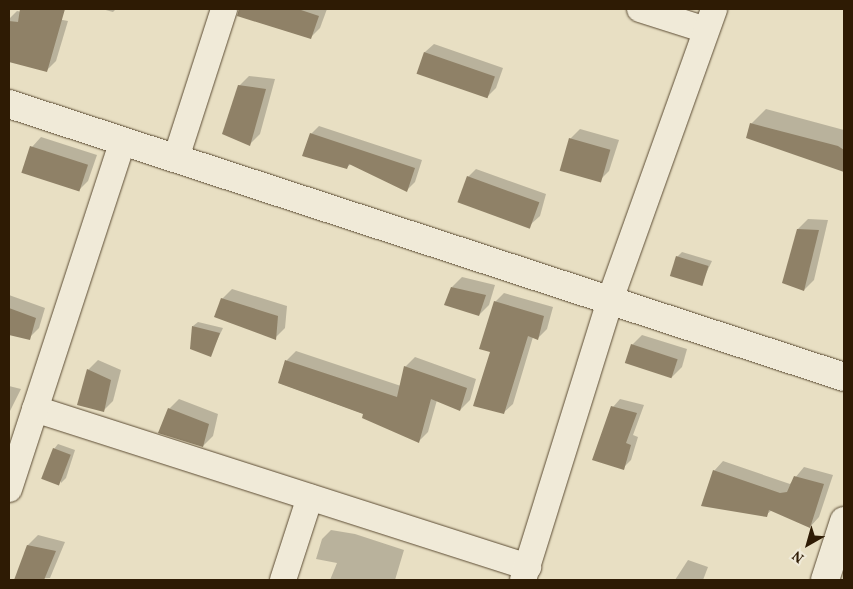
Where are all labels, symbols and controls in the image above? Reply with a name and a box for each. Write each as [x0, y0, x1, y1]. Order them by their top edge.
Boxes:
north arrow [783, 519, 833, 569]
text: N [789, 546, 808, 567]

